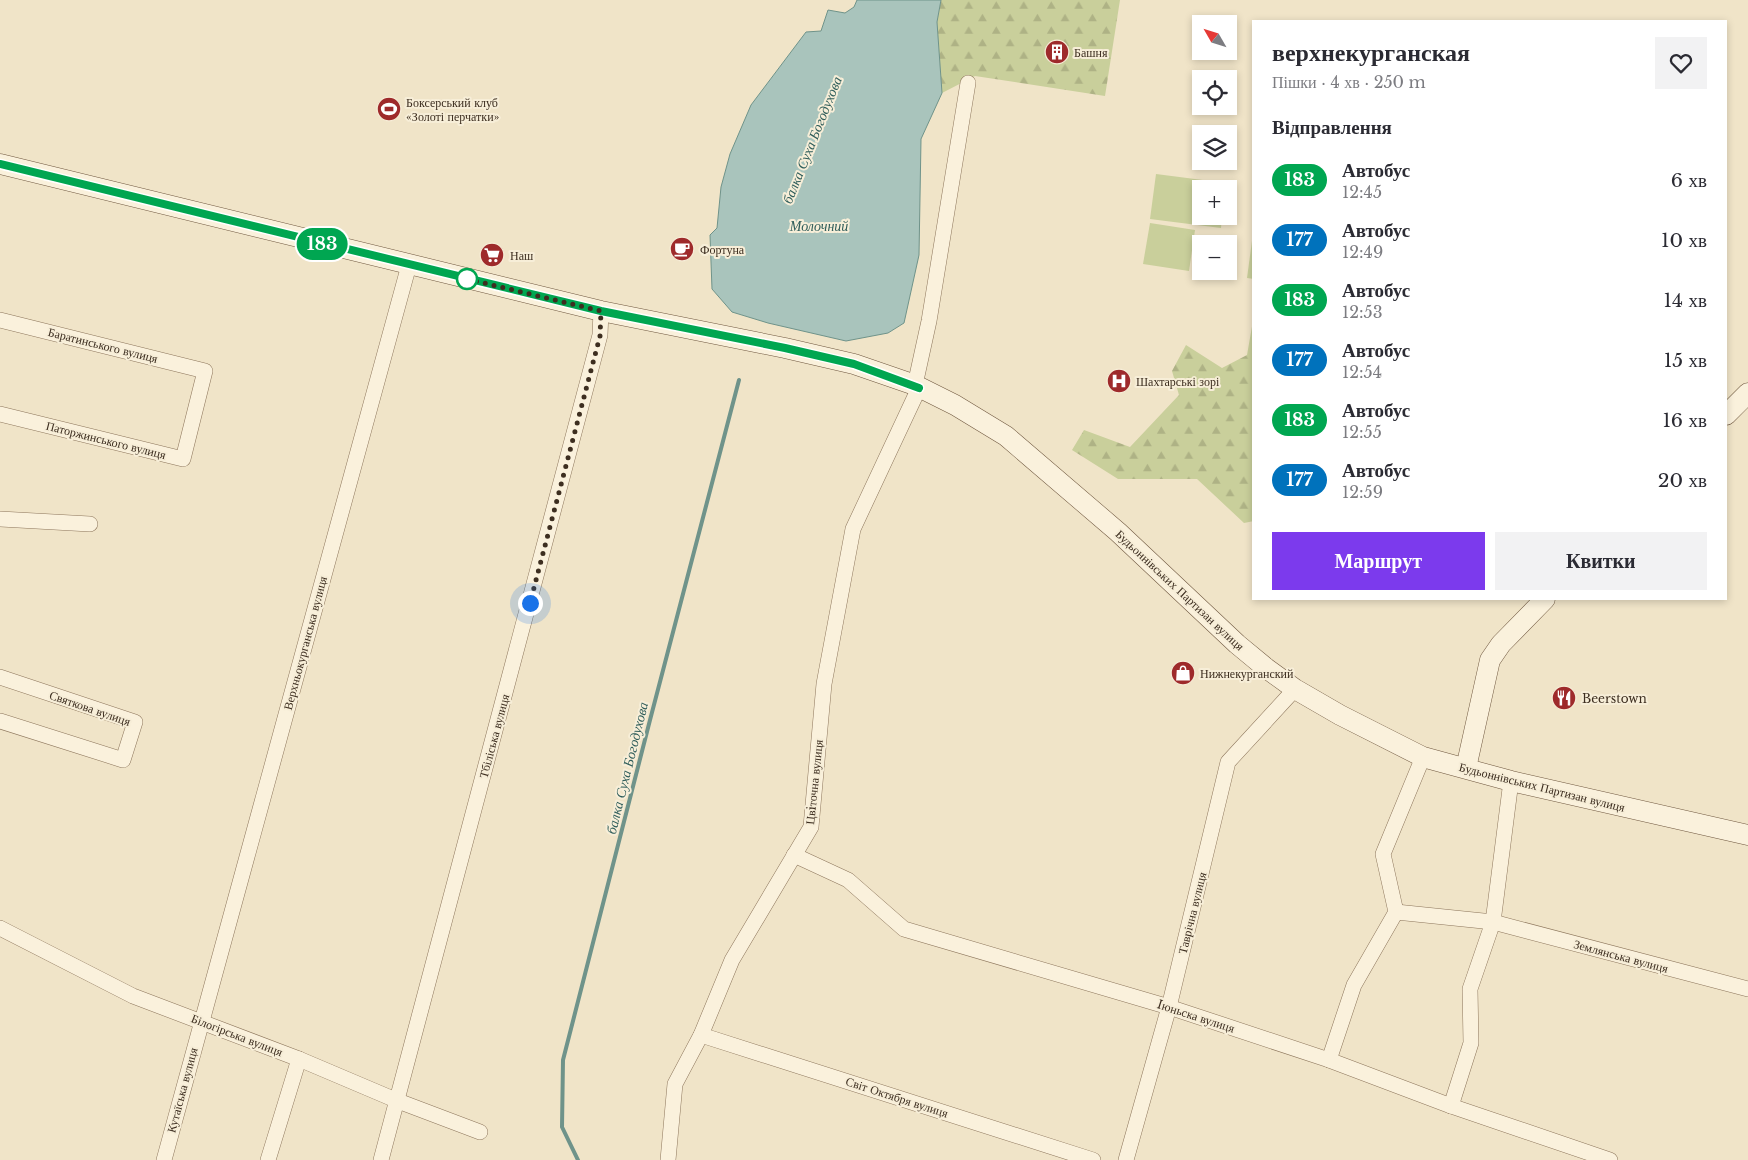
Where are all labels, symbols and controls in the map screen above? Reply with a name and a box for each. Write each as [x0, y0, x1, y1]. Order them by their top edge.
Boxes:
north arrow [1192, 15, 1238, 60]
map controls [1192, 15, 1237, 280]
button: heart [1655, 37, 1707, 89]
text: верхнекурганская [1272, 38, 1470, 67]
building icon: Башня [1044, 39, 1070, 65]
place label: Башня [1074, 45, 1108, 60]
button: locate [1192, 70, 1237, 115]
text: Пішки · 4 хв · 250 m [1272, 72, 1426, 92]
water label: балка Суха Богодухова [778, 74, 846, 206]
place label: Боксерський клуб «Золоті перчатки» [406, 95, 500, 124]
sports icon: Боксерський клуб «Золоті перчатки» [376, 96, 402, 122]
text: Відправлення [1272, 116, 1392, 139]
button: layers [1192, 125, 1237, 170]
text: Автобус [1342, 159, 1410, 182]
text: 183 [1284, 169, 1315, 191]
text: 6 хв [1671, 169, 1707, 192]
button: + [1192, 180, 1237, 225]
text: 12:45 [1342, 182, 1382, 202]
water label: Молочний [789, 217, 848, 235]
text: Автобус [1342, 219, 1410, 242]
line badge: 183 [293, 228, 351, 260]
text: 177 [1286, 229, 1313, 251]
text: 10 хв [1661, 229, 1707, 252]
text: 183 [307, 233, 337, 255]
button: − [1192, 235, 1237, 280]
cafe icon: Фортуна [669, 236, 695, 262]
supermarket icon: Наш [479, 242, 505, 268]
place label: Фортуна [700, 242, 745, 257]
text: 12:49 [1342, 242, 1383, 262]
place label: Наш [510, 248, 534, 263]
unlabelled marker [456, 268, 478, 290]
text: Автобус [1342, 279, 1410, 302]
text: 183 [1284, 289, 1315, 311]
text: 14 хв [1663, 289, 1707, 312]
text: 12:53 [1342, 302, 1383, 322]
street label: Баратинського вулиця [47, 324, 160, 366]
text: Автобус [1342, 339, 1410, 362]
text: 177 [1286, 349, 1313, 371]
text: 15 хв [1664, 349, 1707, 372]
text: 12:54 [1342, 362, 1382, 382]
hospital icon: Шахтарські зорі [1106, 368, 1132, 394]
place label: Шахтарські зорі [1136, 374, 1220, 389]
text: Автобус [1342, 399, 1410, 422]
text: 183 [1284, 409, 1315, 431]
text: 16 хв [1662, 409, 1707, 432]
street label: Паторжинського вулиця [44, 418, 168, 462]
text: 12:55 [1342, 422, 1382, 442]
text: Автобус [1342, 459, 1410, 482]
text: 177 [1286, 469, 1313, 491]
text: 20 хв [1658, 469, 1707, 492]
text: 12:59 [1342, 482, 1383, 502]
street label: Будьоннівських Партизан вулиця [1113, 526, 1248, 654]
button: Маршрут [1272, 532, 1485, 590]
button: Квитки [1495, 532, 1707, 590]
street label: Верхньокурганська вулиця [280, 574, 330, 712]
your location [518, 591, 543, 616]
shop icon: Нижнекурганский [1170, 660, 1196, 686]
place label: Нижнекурганский [1200, 666, 1294, 681]
restaurant icon: Beerstown [1551, 685, 1577, 711]
street label: Святкова вулиця [47, 687, 133, 729]
place label: Beerstown [1582, 691, 1647, 706]
street label: Тбіліська вулиця [476, 692, 513, 780]
water label: балка Суха Богодухова [602, 700, 652, 836]
street label: Цвiточна вулиця [802, 738, 826, 825]
street label: Будьоннівських Партизан вулиця [1458, 759, 1627, 815]
street label: Таврічна вулиця [1175, 870, 1210, 955]
street label: Землянська вулиця [1572, 936, 1670, 976]
street label: Iюньска вулиця [1155, 996, 1237, 1036]
street label: Білогірська вулиця [189, 1011, 285, 1060]
street label: Кутаїська вулиця [163, 1045, 201, 1134]
street label: Світ Октября вулиця [844, 1073, 951, 1121]

